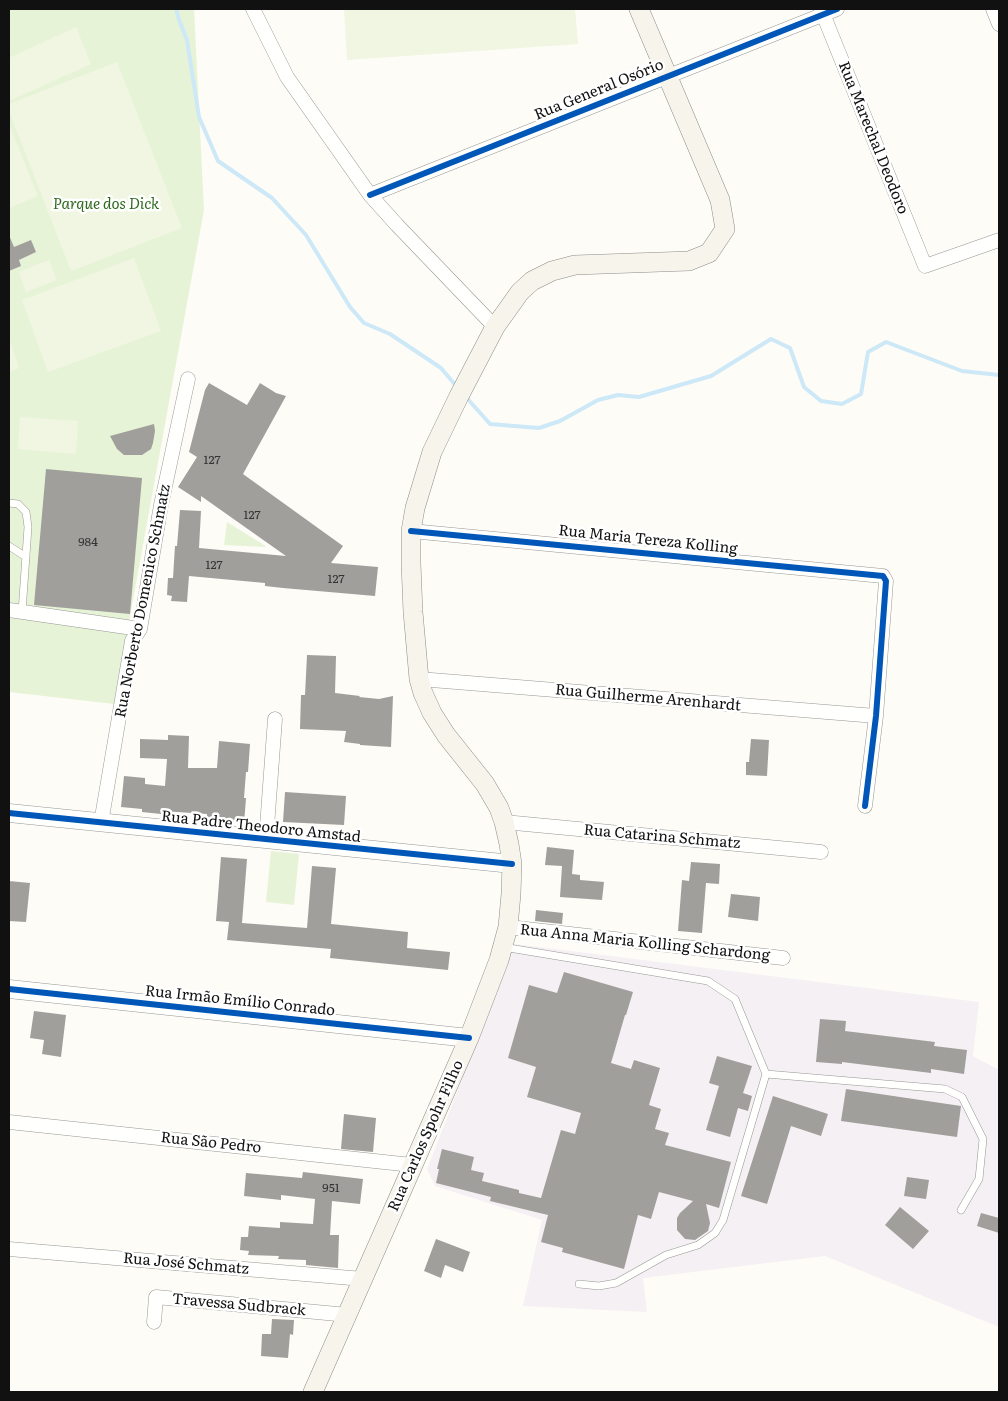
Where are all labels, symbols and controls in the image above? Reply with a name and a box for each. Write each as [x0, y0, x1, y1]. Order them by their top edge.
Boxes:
street label: Rua General Osório [532, 56, 666, 124]
street label: Rua Marechal Deodoro [834, 59, 912, 217]
park label: Parque dos Dick [53, 196, 159, 214]
house number: 127 [204, 453, 220, 467]
street label: Rua Norberto Domenico Schmatz [111, 483, 175, 719]
house number: 127 [244, 508, 260, 522]
street label: Rua Maria Tereza Kolling [557, 522, 739, 558]
house number: 984 [78, 535, 98, 549]
house number: 127 [206, 558, 222, 572]
house number: 127 [328, 572, 344, 586]
street label: Rua Guilherme Arenhardt [554, 681, 742, 715]
street label: Rua Padre Theodoro Amstad [160, 808, 362, 846]
street label: Rua Catarina Schmatz [583, 821, 741, 853]
street label: Rua Anna Maria Kolling Schardong [519, 921, 771, 965]
street label: Rua Irmão Emílio Conrado [144, 982, 336, 1020]
street label: Rua Carlos Spohr Filho [385, 1058, 467, 1214]
street label: Rua São Pedro [160, 1129, 262, 1157]
house number: 951 [322, 1181, 340, 1195]
street label: Rua José Schmatz [122, 1250, 250, 1278]
street label: Travessa Sudbrack [171, 1290, 307, 1320]

